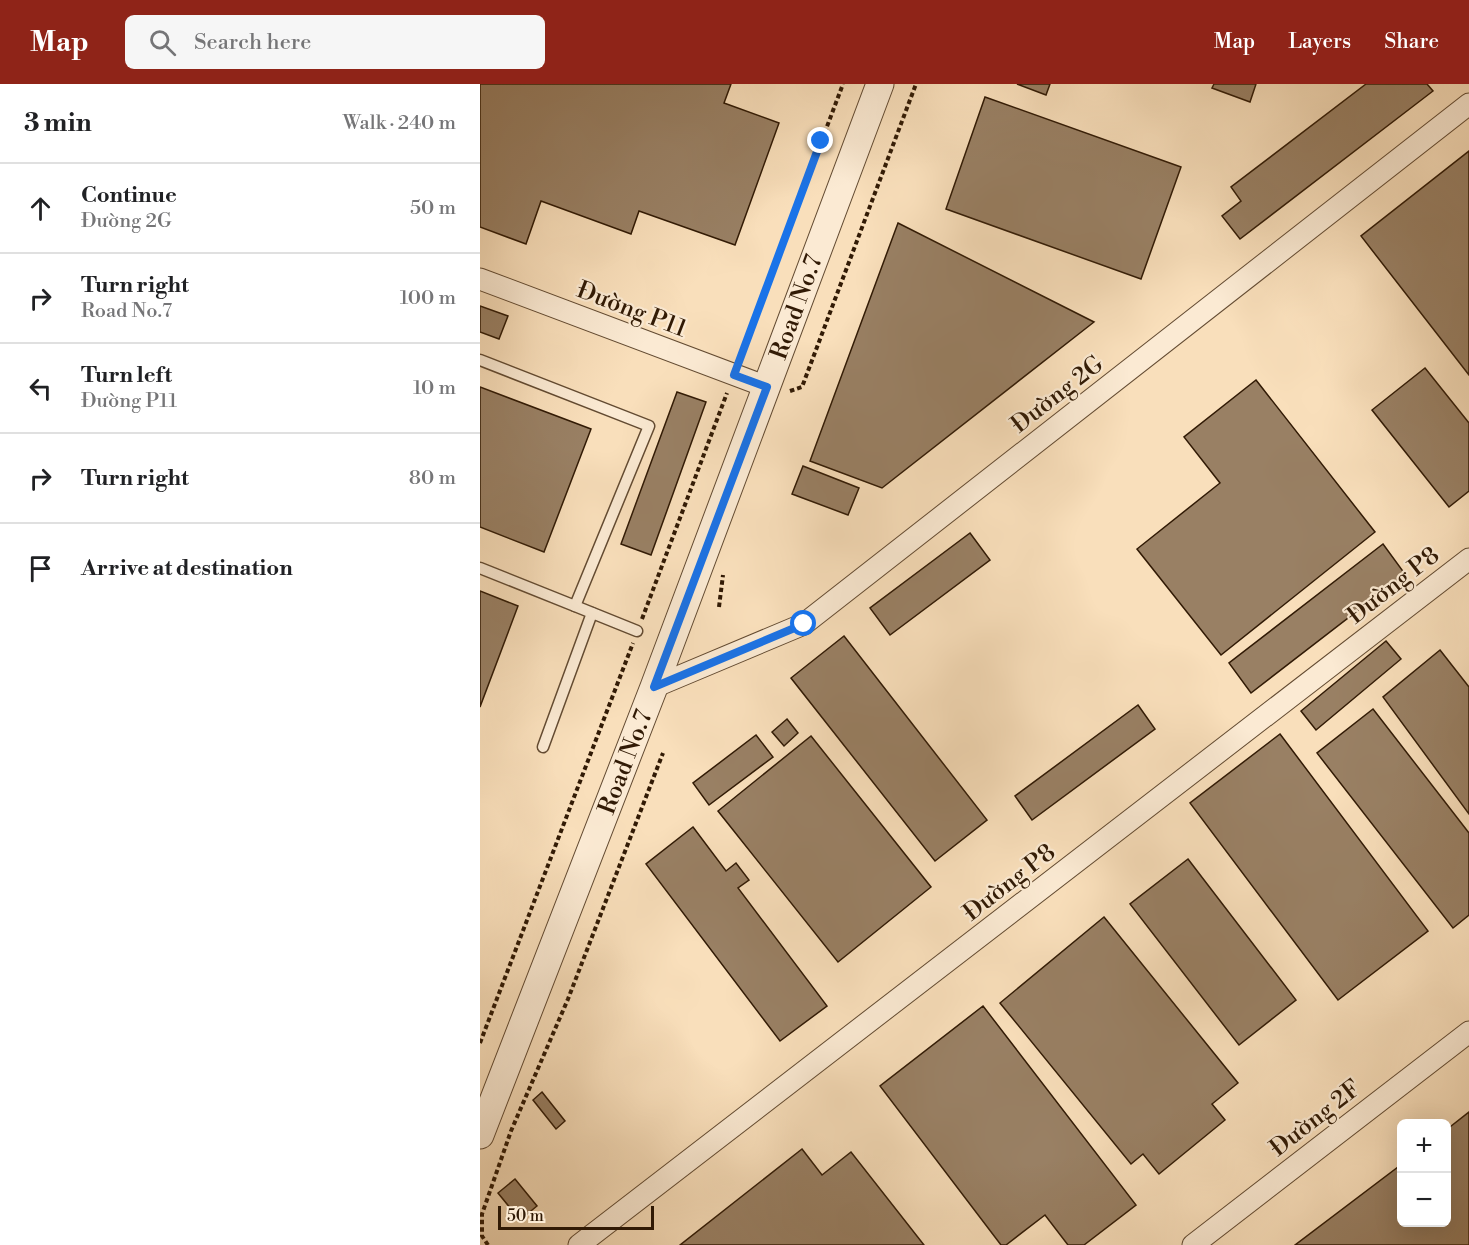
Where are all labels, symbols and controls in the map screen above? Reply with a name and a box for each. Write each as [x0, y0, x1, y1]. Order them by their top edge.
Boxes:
search box [125, 15, 545, 69]
text: Map [30, 25, 89, 60]
icon: search [146, 26, 179, 59]
text: Search here [194, 29, 311, 56]
text: Map [1214, 29, 1255, 55]
text: Layers [1288, 29, 1351, 55]
text: Share [1384, 29, 1439, 55]
text: 3 min [24, 107, 92, 139]
text: Walk · 240 m [343, 111, 456, 136]
route end [807, 127, 833, 153]
text: Continue [81, 182, 177, 209]
icon: ahead [24, 192, 57, 225]
text: 50 m [410, 196, 456, 221]
text: Đường 2G [81, 209, 172, 234]
street label: Road No.7 [764, 251, 830, 364]
text: Turn right [81, 272, 189, 299]
street label: Đường P11 [572, 275, 691, 345]
icon: right [24, 282, 57, 315]
text: 100 m [400, 286, 456, 311]
text: Road No.7 [81, 299, 172, 324]
street label: Đường 2G [1005, 349, 1110, 440]
text: Turn left [81, 362, 172, 389]
icon: left [24, 372, 57, 405]
text: 10 m [413, 376, 456, 401]
text: Đường P11 [81, 389, 177, 414]
icon: right [24, 462, 57, 495]
text: Turn right [81, 465, 189, 492]
text: 80 m [409, 466, 456, 491]
street label: Đường P8 [1342, 541, 1446, 631]
icon: arrive [24, 552, 57, 585]
text: Arrive at destination [81, 555, 293, 582]
route start [790, 610, 816, 636]
street label: Road No.7 [592, 706, 660, 819]
street label: Đường P8 [958, 838, 1062, 928]
street label: Đường 2F [1264, 1074, 1367, 1164]
map controls [1397, 1119, 1451, 1227]
button: + [1397, 1119, 1451, 1173]
button: − [1397, 1173, 1451, 1227]
scale bar [498, 1203, 654, 1230]
text: 50 m [507, 1206, 544, 1226]

